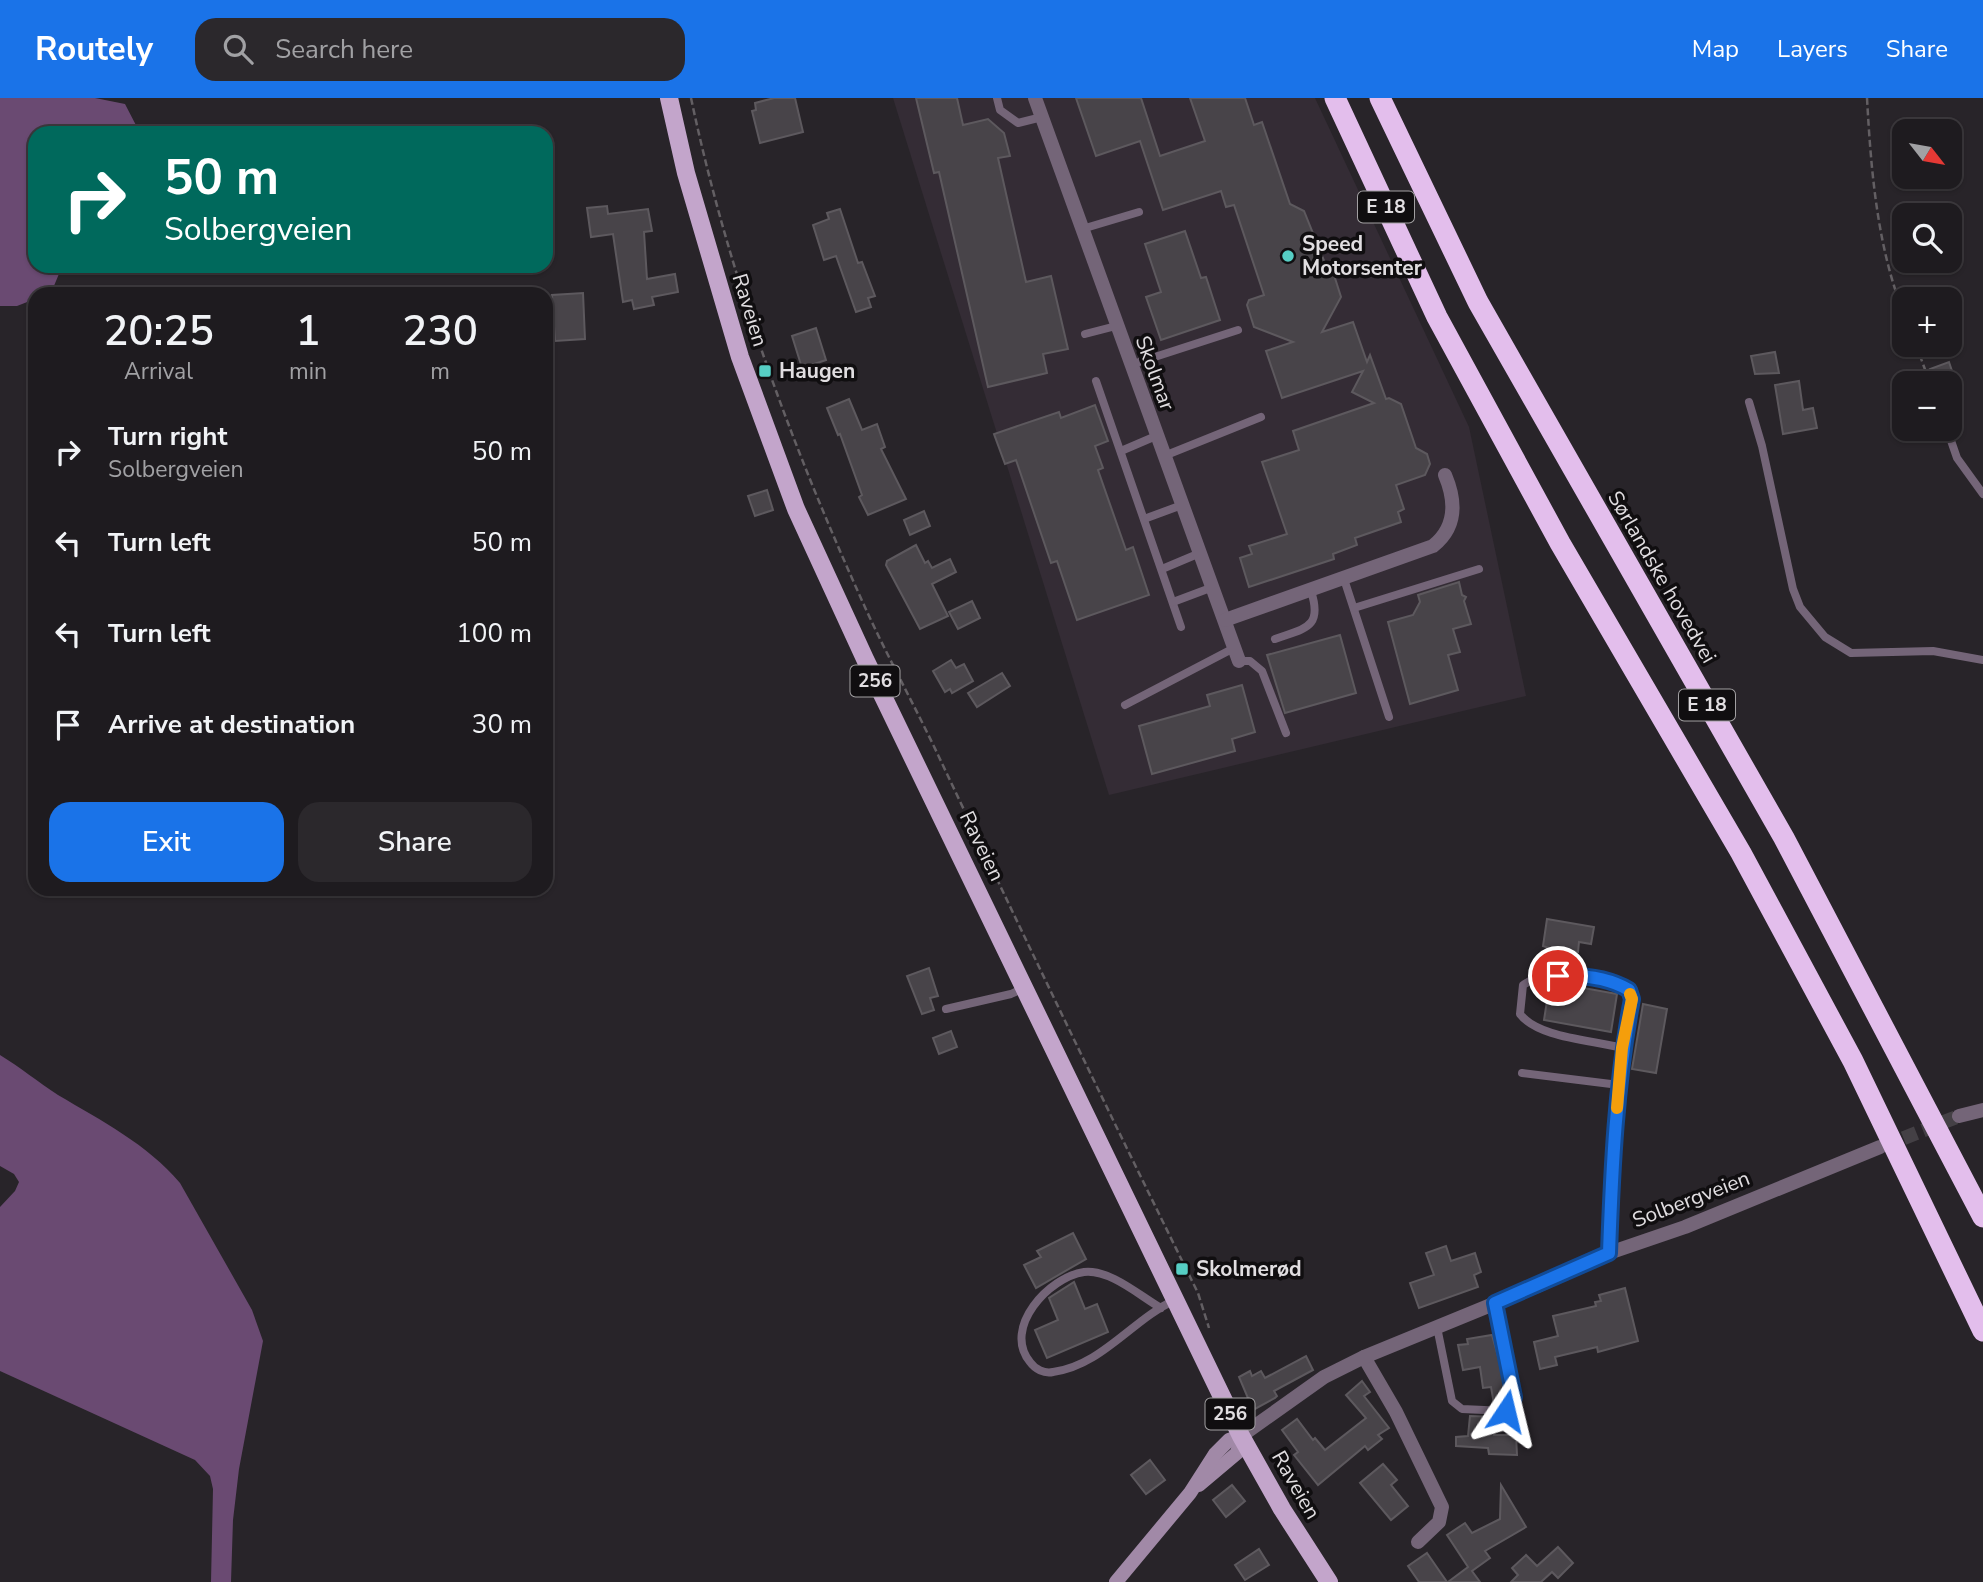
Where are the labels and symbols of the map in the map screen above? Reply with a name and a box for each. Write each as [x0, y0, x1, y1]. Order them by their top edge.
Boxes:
north arrow [1892, 119, 1962, 189]
road number: E 18 [1358, 192, 1414, 222]
place label: Speed Motorsenter [1302, 230, 1423, 282]
marker: Speed Motorsenter [1280, 248, 1296, 264]
street label: Raveien [726, 270, 774, 350]
street label: Skolmar [1129, 332, 1182, 415]
place label: Haugen [779, 357, 855, 385]
marker: Haugen [757, 363, 773, 379]
street label: Sørlandske hovedvei [1601, 486, 1723, 668]
road number: 256 [850, 666, 900, 696]
road number: E 18 [1679, 690, 1735, 720]
street label: Raveien [953, 806, 1011, 886]
pin [1528, 946, 1588, 1006]
street label: Solbergveien [1628, 1164, 1754, 1234]
place label: Skolmerød [1196, 1255, 1302, 1283]
marker: Skolmerød [1174, 1261, 1190, 1277]
position arrow [1469, 1374, 1543, 1448]
road number: 256 [1206, 1398, 1254, 1430]
street label: Raveien [1265, 1446, 1327, 1524]

